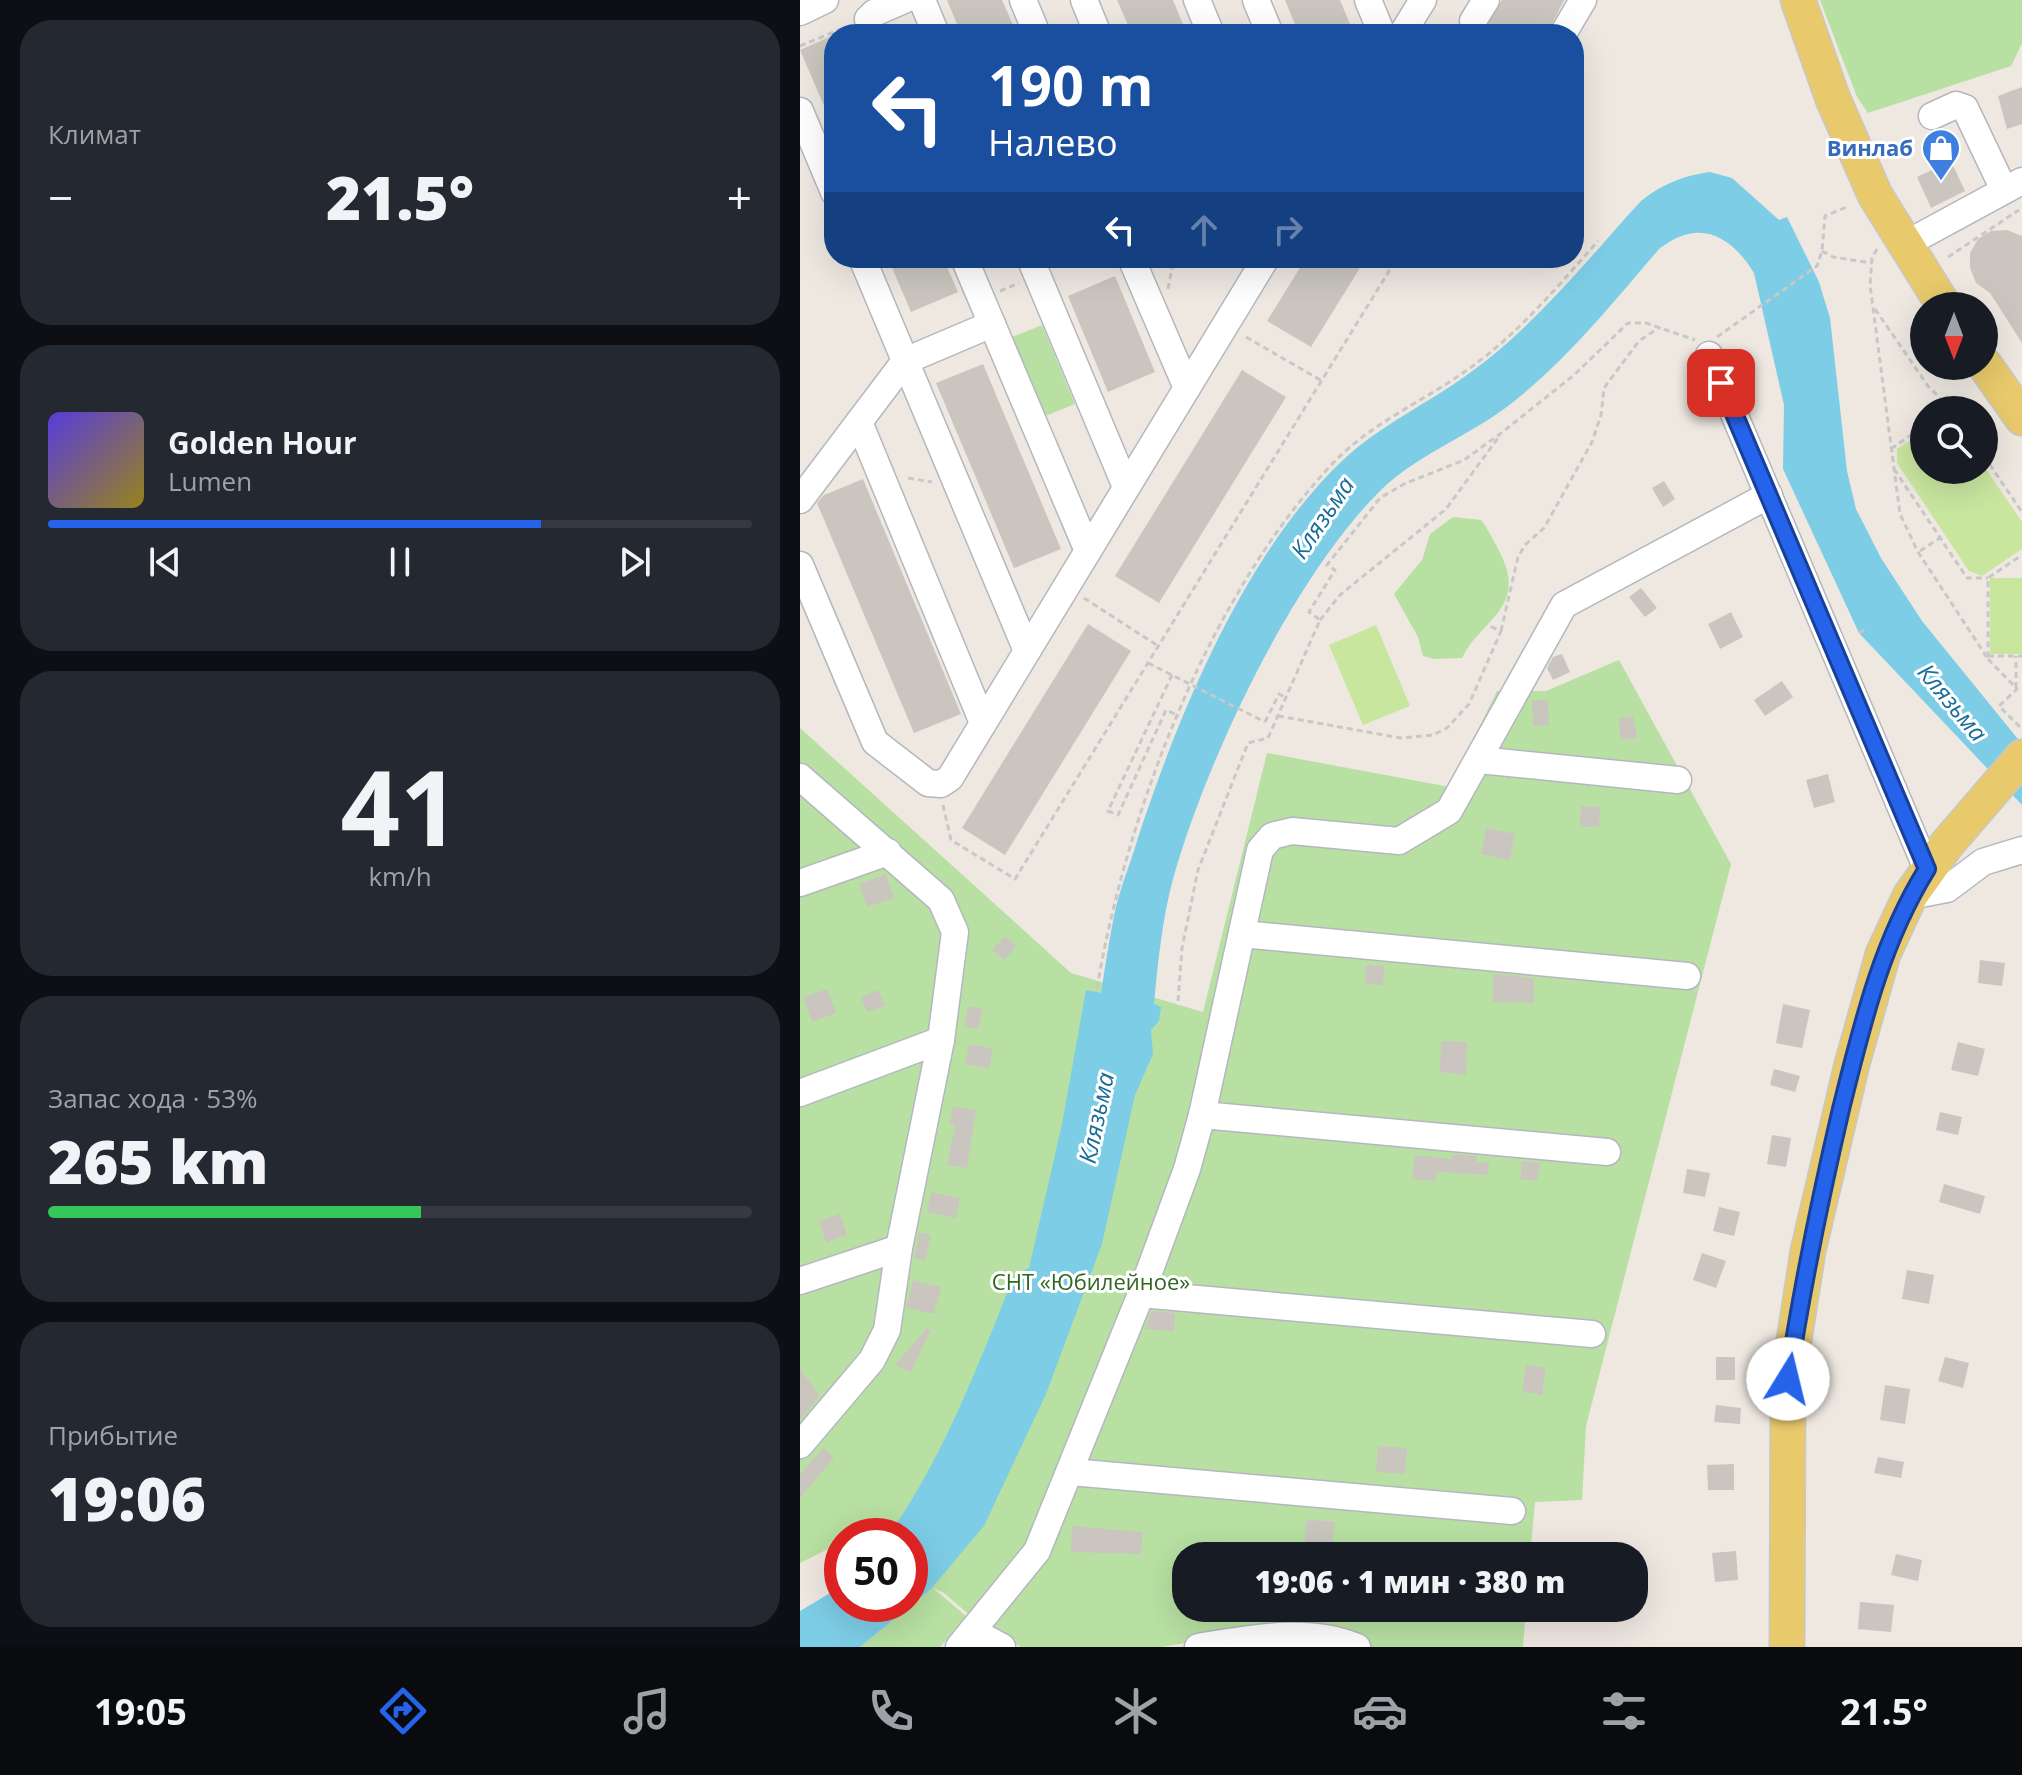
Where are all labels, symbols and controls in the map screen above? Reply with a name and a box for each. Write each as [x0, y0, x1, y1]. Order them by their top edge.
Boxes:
text: 190 m [988, 46, 1154, 122]
icon: left [856, 56, 960, 160]
text: Климат [48, 116, 141, 152]
text: Налево [988, 118, 1118, 167]
shop icon: Винлаб [1920, 127, 1962, 182]
place label: Винлаб [1827, 132, 1913, 162]
text: 21.5° [326, 156, 474, 238]
text: − [48, 167, 73, 227]
text: + [727, 167, 752, 227]
icon: left [1098, 208, 1142, 252]
icon: ahead [1182, 208, 1226, 252]
icon: right [1266, 208, 1310, 252]
north arrow [1910, 292, 1998, 380]
map controls [1910, 292, 1998, 484]
pin [1687, 349, 1755, 417]
icon: arrive [1699, 361, 1743, 405]
button: search [1910, 396, 1998, 484]
text: Golden Hour [168, 422, 357, 463]
text: Lumen [168, 463, 252, 499]
water label: Клязьма [1282, 469, 1361, 565]
icon: previous [143, 540, 187, 584]
icon: pause [378, 540, 422, 584]
icon: next [613, 540, 657, 584]
water label: Клязьма [1911, 656, 1996, 748]
text: 41 [341, 735, 459, 876]
text: km/h [368, 858, 432, 894]
water label: Клязьма [1070, 1069, 1121, 1166]
text: Запас хода · 53% [48, 1080, 258, 1116]
text: 265 km [48, 1120, 269, 1202]
park label: СНТ «Юбилейное» [992, 1266, 1190, 1296]
position arrow [1746, 1337, 1830, 1421]
text: Прибытие [48, 1417, 178, 1453]
text: 19:06 [48, 1457, 206, 1539]
speed limit sign: 50 [824, 1518, 928, 1622]
text: 19:06 · 1 мин · 380 m [1255, 1561, 1565, 1602]
icon: directions [375, 1683, 431, 1739]
icon: music [619, 1683, 675, 1739]
icon: phone [863, 1683, 919, 1739]
icon: climate [1108, 1683, 1164, 1739]
icon: car [1352, 1683, 1408, 1739]
icon: filters [1596, 1683, 1652, 1739]
text: 19:05 [94, 1687, 187, 1736]
text: 21.5° [1840, 1687, 1928, 1736]

